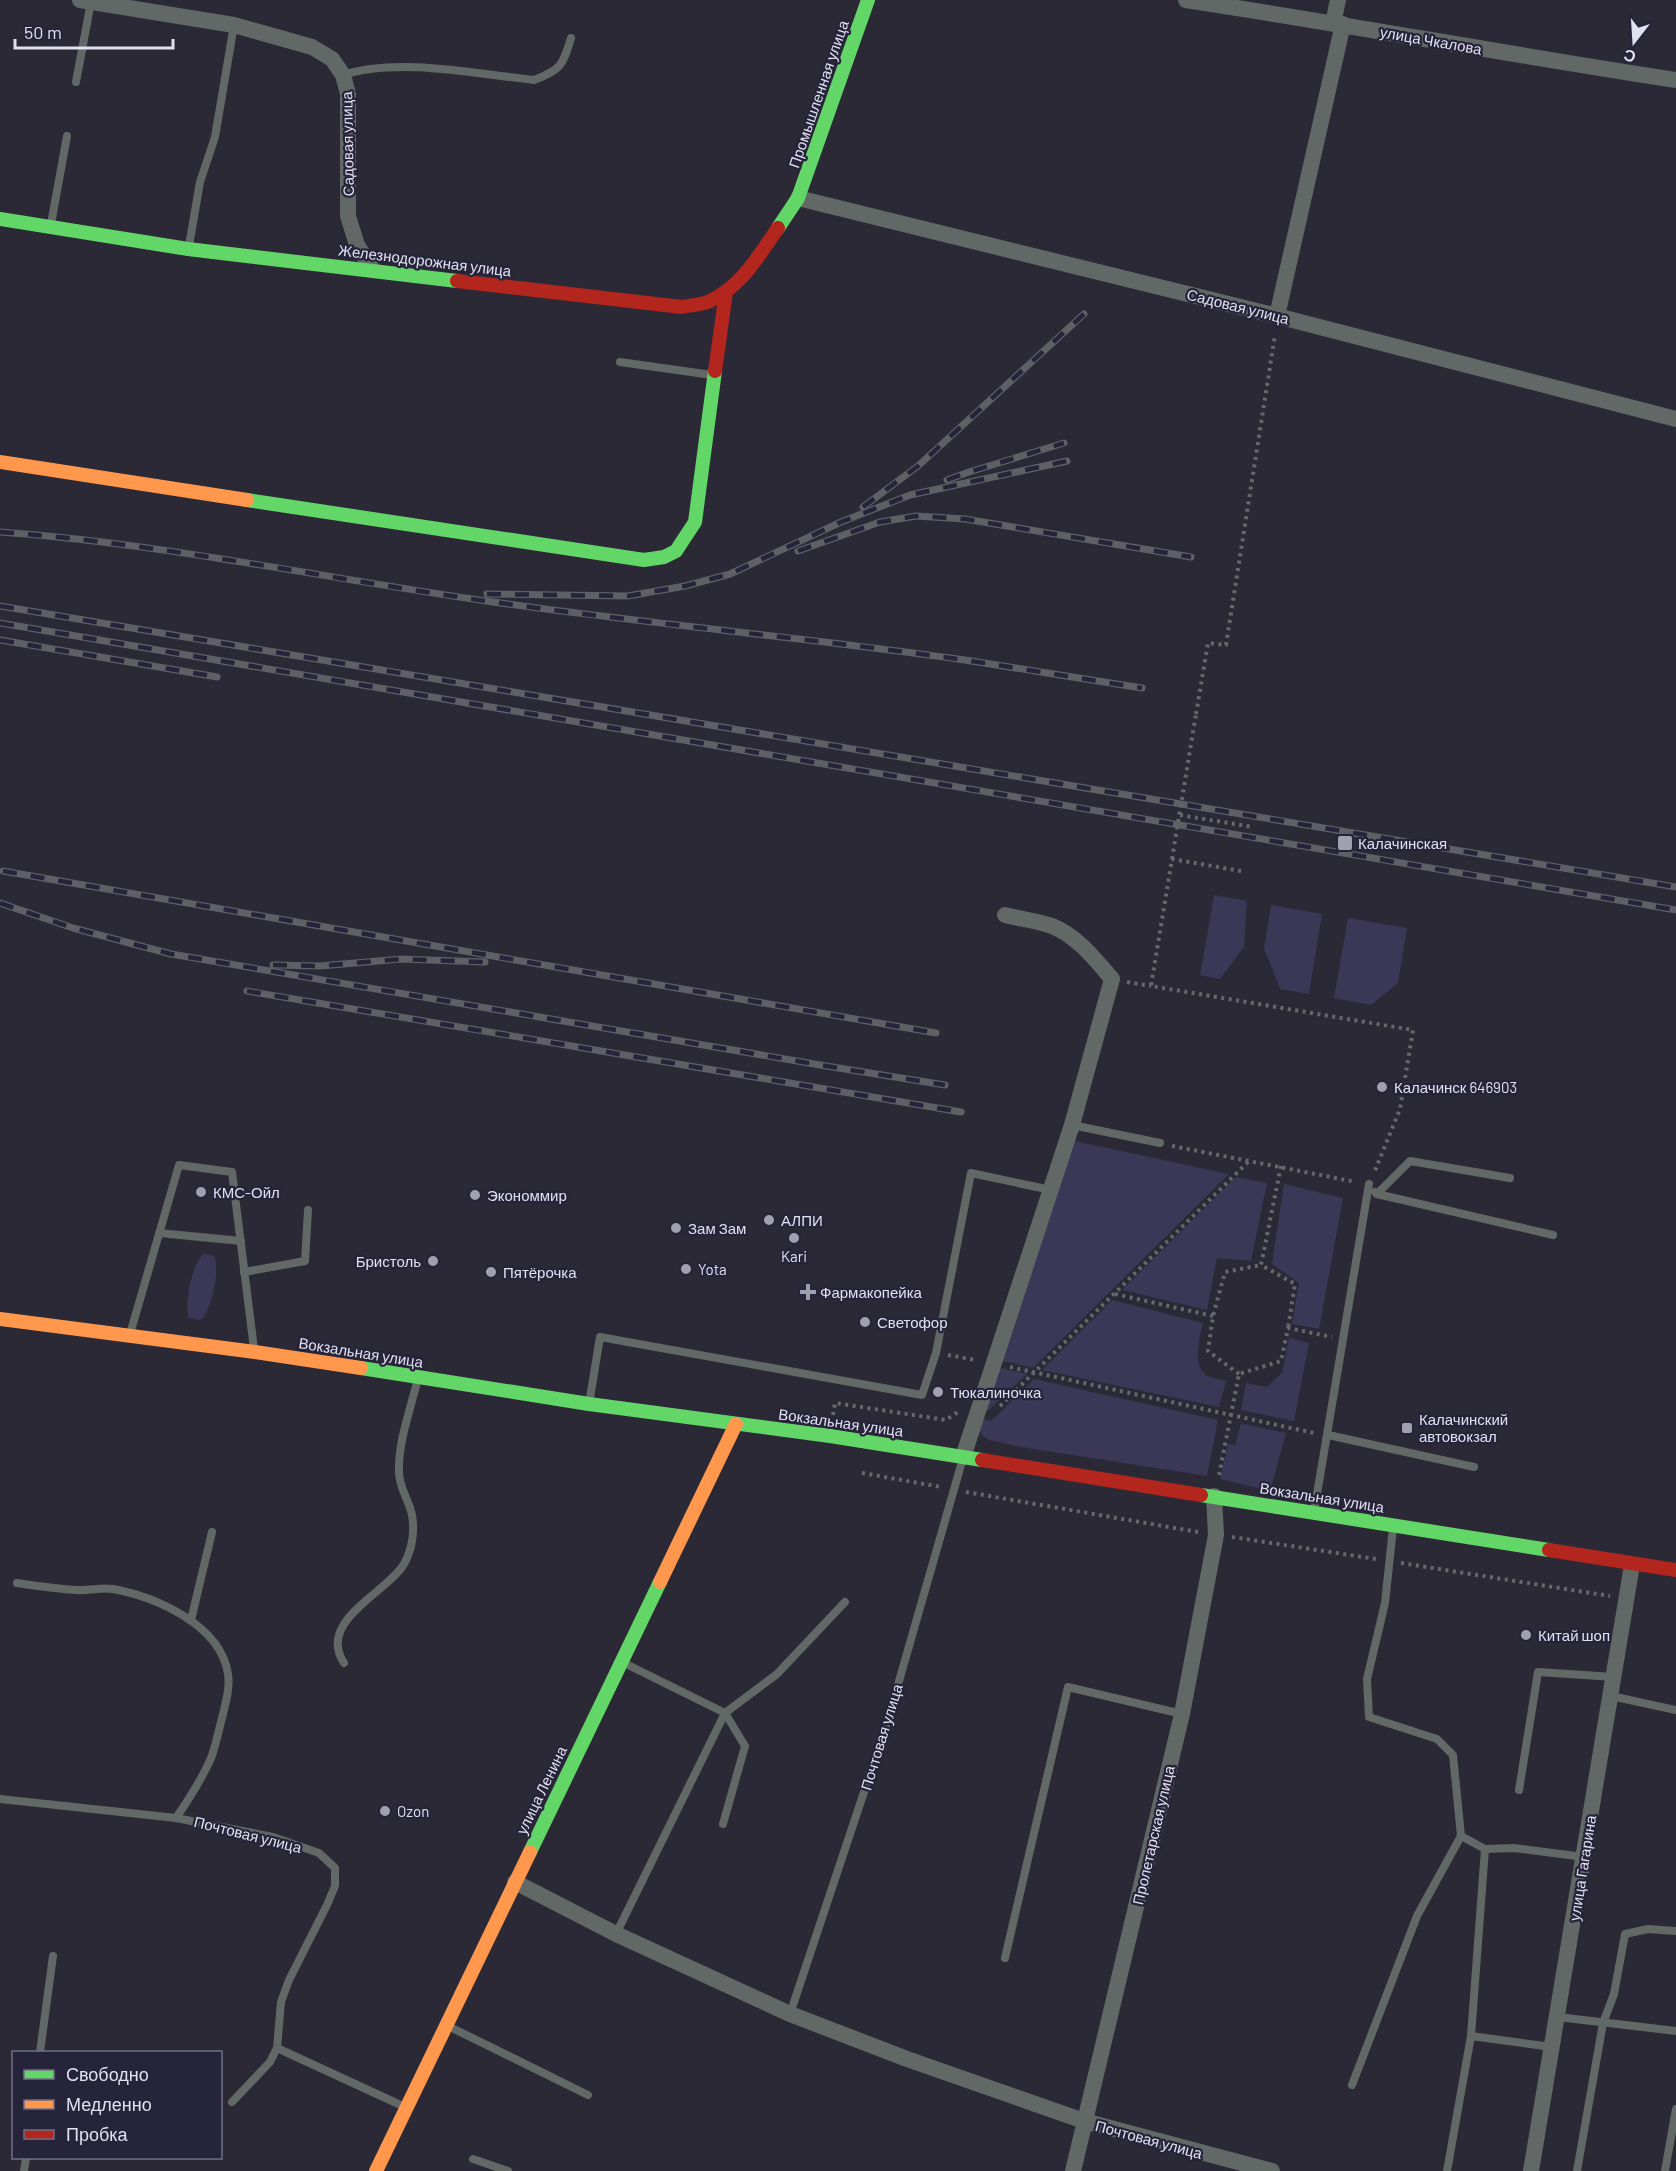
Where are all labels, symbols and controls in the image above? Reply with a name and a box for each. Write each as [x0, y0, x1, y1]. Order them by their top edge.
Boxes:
scale bar [15, 12, 172, 50]
north arrow [1604, 12, 1664, 72]
street label: Промышленная улица [784, 17, 852, 170]
text: 50 m [24, 21, 62, 43]
street label: улица Чкалова [1379, 22, 1484, 58]
text: С [1621, 46, 1638, 68]
street label: Садовая улица [337, 91, 357, 197]
street label: Железнодорожная улица [338, 240, 513, 280]
street label: Садовая улица [1185, 285, 1292, 328]
marker: Калачинская [1336, 834, 1354, 852]
place label: Калачинская [1358, 834, 1447, 852]
place label: Калачинск 646903 [1394, 1078, 1517, 1096]
marker: Калачинск 646903 [1375, 1080, 1389, 1094]
place label: КМС-Ойл [213, 1183, 280, 1201]
marker: КМС-Ойл [194, 1185, 208, 1199]
place label: Экономмир [487, 1186, 567, 1204]
marker: Экономмир [468, 1188, 482, 1202]
place label: АЛПИ [781, 1211, 823, 1229]
marker: АЛПИ [762, 1213, 776, 1227]
place label: Зам Зам [688, 1219, 746, 1237]
marker: Зам Зам [669, 1221, 683, 1235]
marker: Kari [787, 1231, 801, 1245]
place label: Kari [781, 1247, 807, 1265]
place label: Бристоль [356, 1252, 421, 1270]
marker: Бристоль [426, 1254, 440, 1268]
place label: Yota [698, 1260, 727, 1278]
marker: Yota [679, 1262, 693, 1276]
place label: Пятёрочка [503, 1263, 577, 1281]
marker: Пятёрочка [484, 1265, 498, 1279]
place label: Фармакопейка [820, 1283, 923, 1301]
marker: Фармакопейка [801, 1285, 815, 1299]
place label: Светофор [877, 1313, 948, 1331]
marker: Светофор [858, 1315, 872, 1329]
street label: Вокзальная улица [297, 1333, 425, 1371]
place label: Тюкалиночка [950, 1383, 1042, 1401]
marker: Тюкалиночка [931, 1385, 945, 1399]
street label: Вокзальная улица [777, 1404, 905, 1440]
place label: Калачинский автовокзал [1419, 1410, 1508, 1445]
marker: Калачинский автовокзал [1400, 1421, 1414, 1435]
street label: Вокзальная улица [1258, 1478, 1386, 1516]
place label: Китай шоп [1538, 1626, 1610, 1644]
marker: Китай шоп [1519, 1628, 1533, 1642]
street label: Почтовая улица [856, 1681, 906, 1792]
street label: улица Ленина [512, 1742, 570, 1837]
street label: Пролетарская улица [1128, 1763, 1178, 1906]
place label: Ozon [397, 1802, 429, 1820]
marker: Ozon [378, 1804, 392, 1818]
street label: Почтовая улица [192, 1812, 304, 1856]
street label: улица Гагарина [1565, 1813, 1599, 1922]
legend [12, 2051, 222, 2159]
text: Свободно [66, 2063, 149, 2085]
text: Медленно [66, 2093, 152, 2115]
street label: Почтовая улица [1093, 2116, 1205, 2162]
text: Пробка [66, 2123, 129, 2145]

